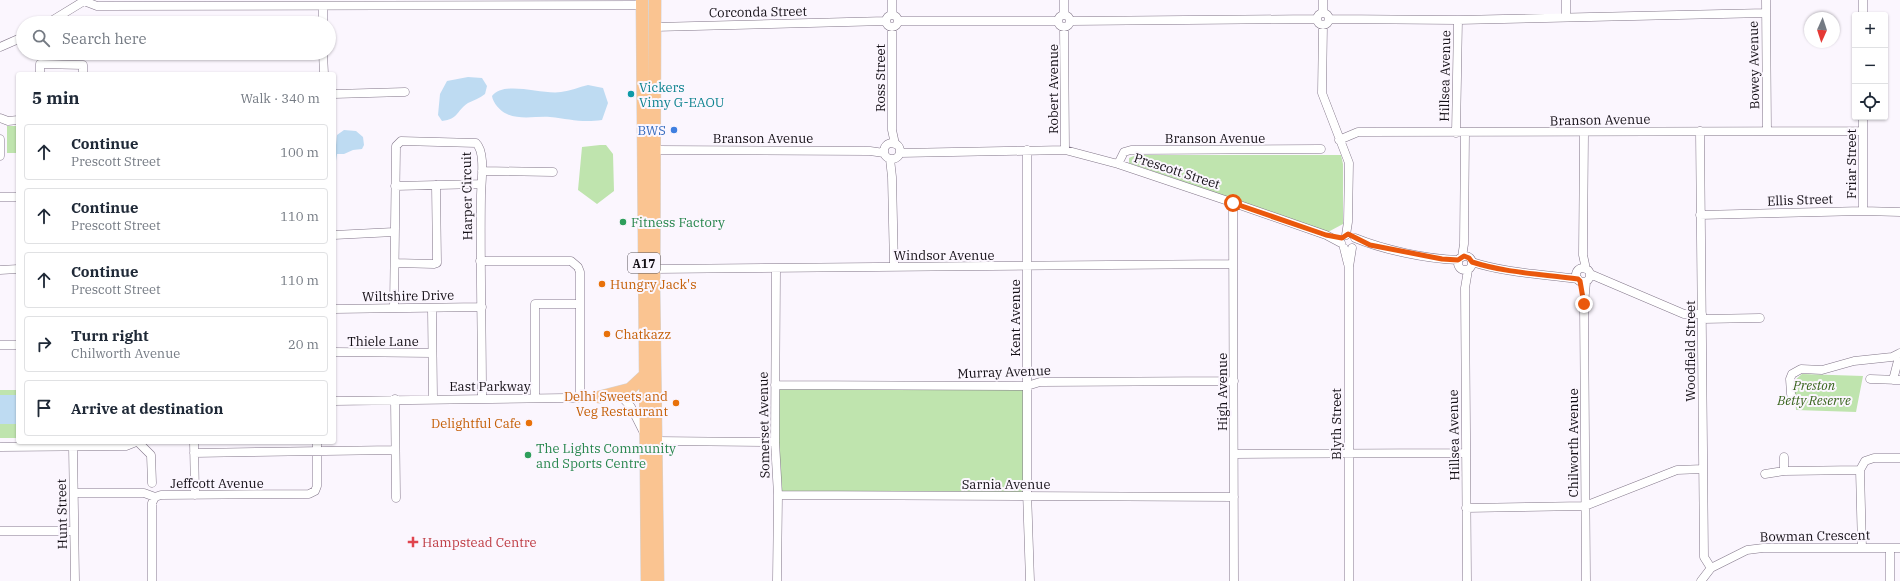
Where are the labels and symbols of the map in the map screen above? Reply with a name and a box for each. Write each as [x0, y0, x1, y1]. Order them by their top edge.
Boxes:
street label: Corconda Street [709, 3, 808, 21]
north arrow [1804, 12, 1840, 48]
street label: Bowey Avenue [1745, 21, 1763, 109]
street label: Hillsea Avenue [1436, 30, 1454, 122]
street label: Ross Street [872, 44, 889, 112]
street label: Robert Avenue [1045, 44, 1062, 134]
place label: Vickers Vimy G-EAOU [639, 79, 724, 111]
marker: Vickers Vimy G-EAOU [626, 89, 636, 99]
street label: Branson Avenue [1550, 111, 1650, 129]
place label: BWS [637, 122, 666, 139]
marker: BWS [669, 125, 679, 135]
street label: Friar Street [1843, 129, 1860, 199]
street label: Branson Avenue [713, 130, 813, 147]
street label: Branson Avenue [1165, 130, 1265, 147]
street label: Prescott Street [1132, 149, 1223, 193]
street label: Harper Circuit [458, 151, 476, 240]
street label: Ellis Street [1767, 190, 1834, 210]
route start [1224, 194, 1242, 212]
place label: Fitness Factory [631, 214, 725, 231]
marker: Fitness Factory [618, 217, 628, 227]
street label: Windsor Avenue [894, 247, 994, 264]
road number: A17 [628, 253, 660, 273]
place label: Hungry Jack's [610, 276, 697, 293]
marker: Hungry Jack's [597, 279, 607, 289]
street label: Kent Avenue [1007, 279, 1024, 357]
street label: Wiltshire Drive [362, 287, 454, 305]
route end [1575, 295, 1593, 313]
street label: Woodfield Street [1682, 300, 1699, 402]
place label: Chatkazz [615, 326, 671, 343]
marker: Chatkazz [602, 329, 612, 339]
street label: Thiele Lane [347, 333, 419, 350]
street label: High Avenue [1214, 353, 1231, 431]
street label: Murray Avenue [957, 362, 1051, 382]
street label: Somerset Avenue [755, 371, 773, 478]
park label: Preston Betty Reserve [1776, 377, 1851, 409]
street label: East Parkway [449, 378, 531, 395]
place label: Delhi Sweets and Veg Restaurant [564, 388, 668, 420]
street label: Blyth Street [1328, 388, 1345, 460]
street label: Chilworth Avenue [1565, 388, 1582, 498]
street label: Hillsea Avenue [1445, 389, 1463, 481]
marker: Delhi Sweets and Veg Restaurant [671, 398, 681, 408]
place label: Delightful Cafe [431, 415, 521, 432]
marker: Delightful Cafe [524, 418, 534, 428]
place label: The Lights Community and Sports Centre [536, 440, 676, 472]
marker: The Lights Community and Sports Centre [523, 450, 533, 460]
street label: Jeffcott Avenue [170, 475, 264, 492]
street label: Sarnia Avenue [962, 476, 1050, 493]
street label: Hunt Street [53, 478, 71, 550]
street label: Bowman Crescent [1760, 527, 1871, 545]
place label: Hampstead Centre [422, 534, 537, 551]
marker: Hampstead Centre [407, 536, 419, 548]

